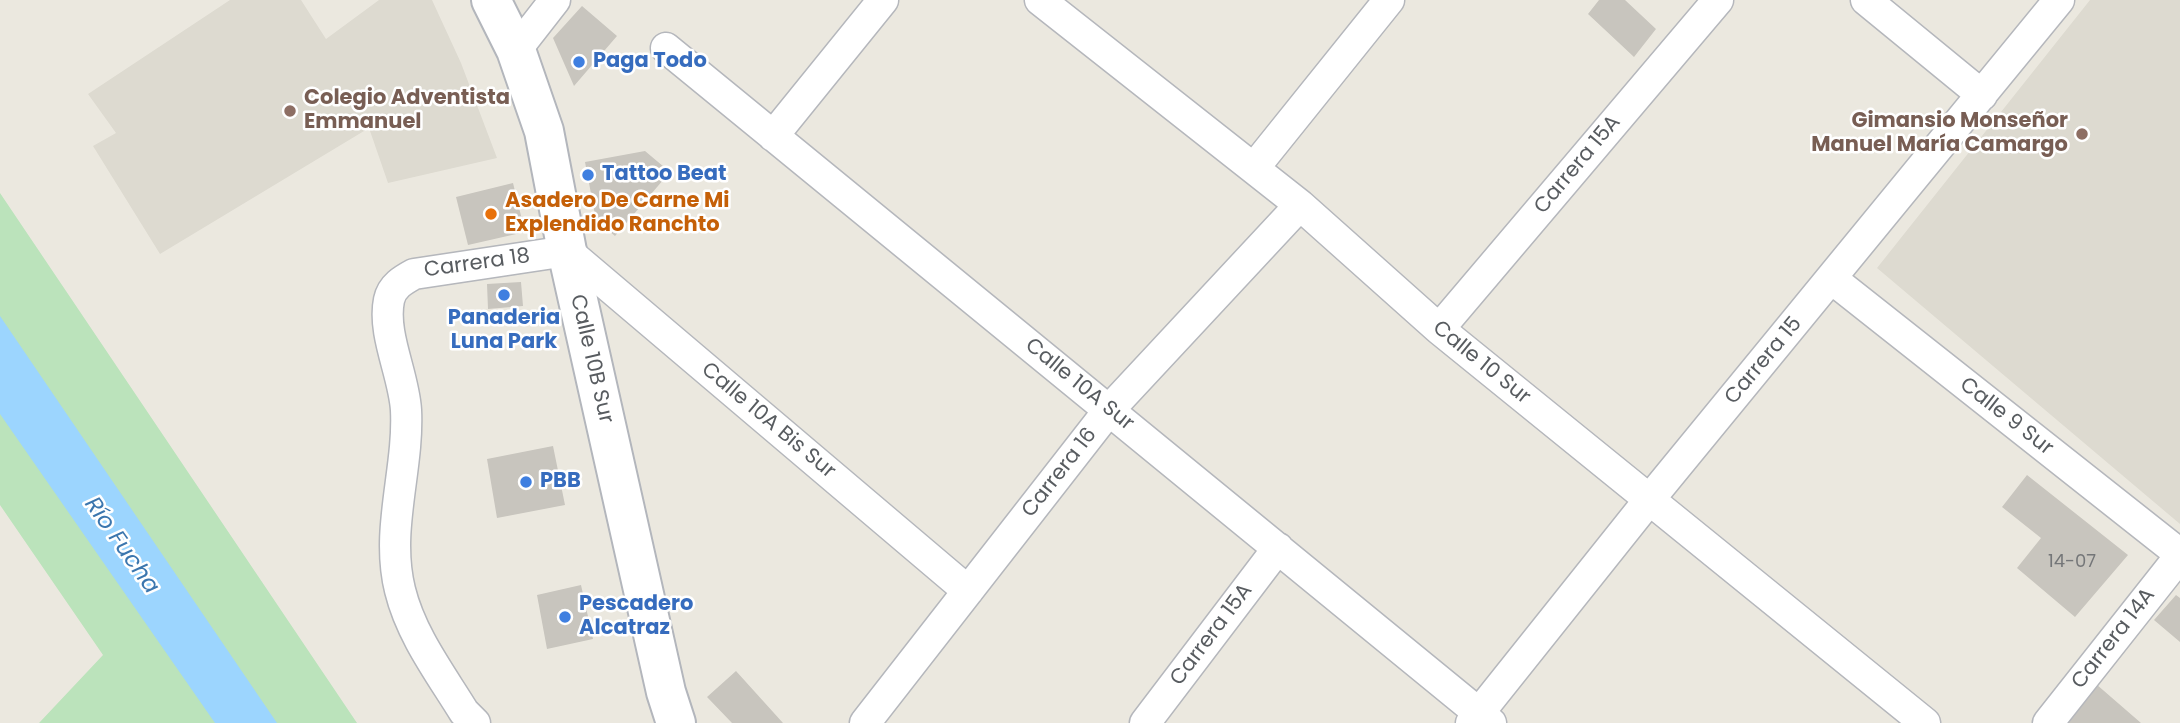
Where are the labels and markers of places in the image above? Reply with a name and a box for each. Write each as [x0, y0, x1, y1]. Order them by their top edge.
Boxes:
place label: Paga Todo [593, 49, 707, 75]
marker: Paga Todo [571, 54, 587, 70]
place label: Colegio Adventista Emmanuel [304, 86, 510, 136]
marker: Colegio Adventista Emmanuel [282, 103, 298, 119]
place label: Gimansio Monseñor Manuel María Camargo [1811, 109, 2068, 159]
marker: Gimansio Monseñor Manuel María Camargo [2074, 126, 2090, 142]
place label: Tattoo Beat [602, 162, 726, 188]
marker: Tattoo Beat [580, 167, 596, 183]
place label: Asadero De Carne Mi Explendido Ranchto [505, 189, 729, 239]
marker: Asadero De Carne Mi Explendido Ranchto [483, 206, 499, 222]
marker: Panaderia Luna Park [496, 287, 512, 303]
place label: Panaderia Luna Park [448, 306, 560, 356]
place label: PBB [540, 469, 581, 495]
marker: PBB [518, 474, 534, 490]
place label: Pescadero Alcatraz [579, 592, 693, 642]
marker: Pescadero Alcatraz [557, 609, 573, 625]

